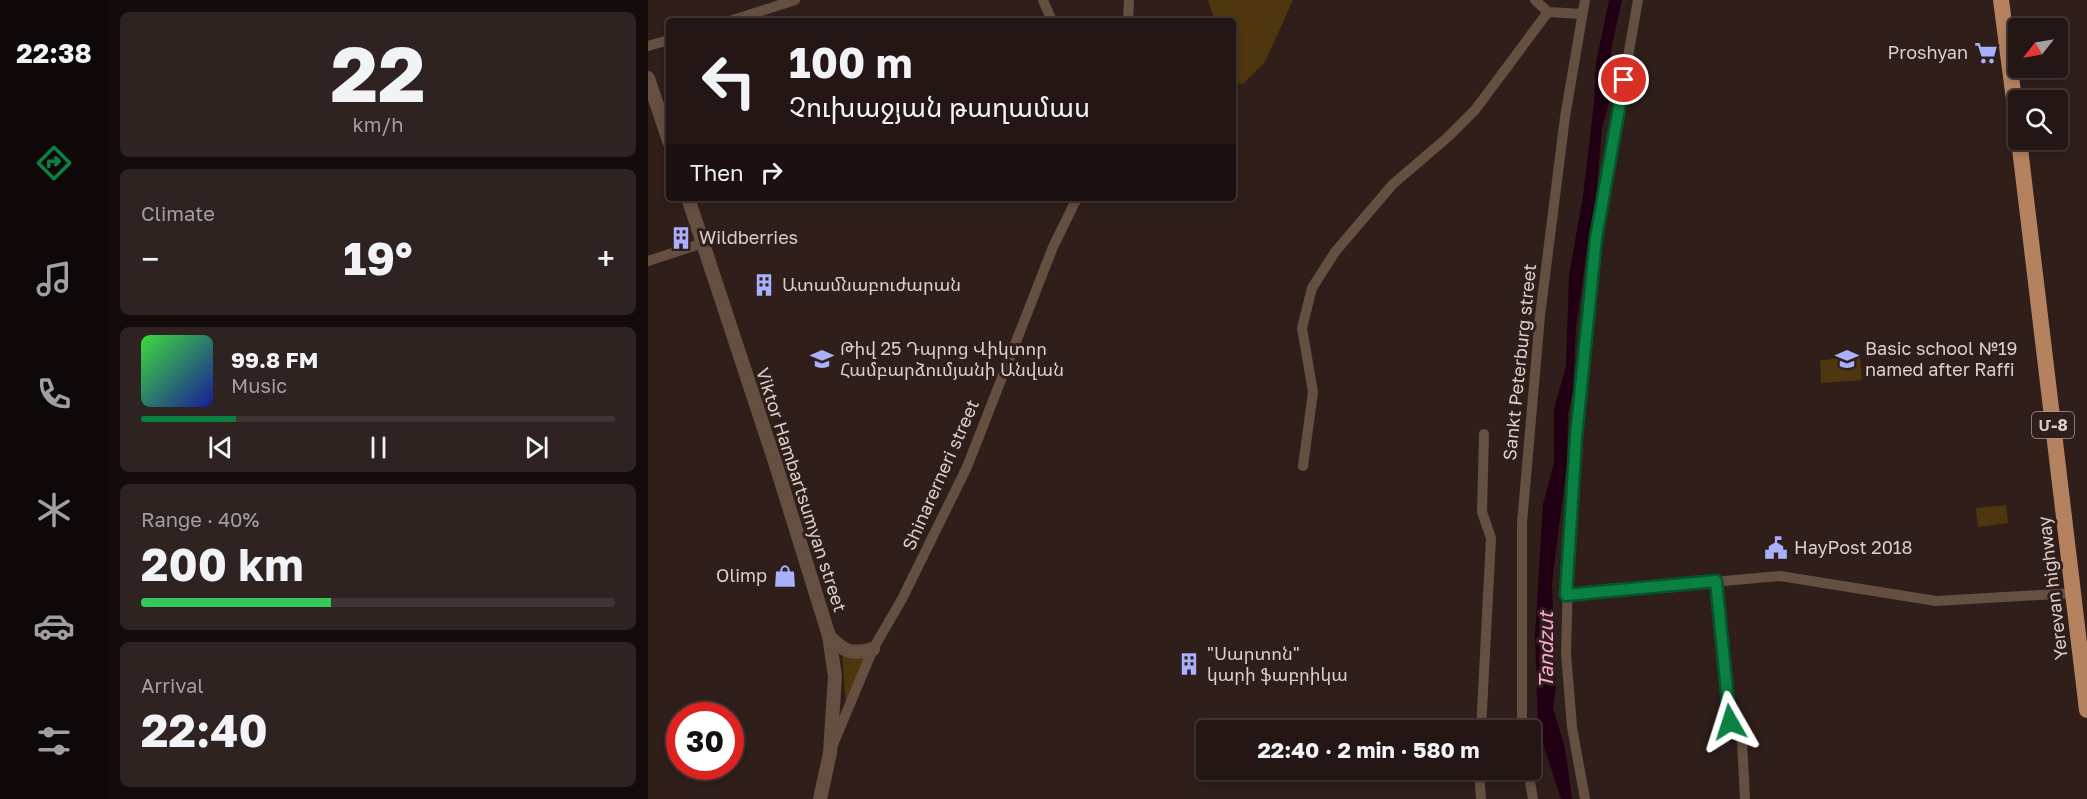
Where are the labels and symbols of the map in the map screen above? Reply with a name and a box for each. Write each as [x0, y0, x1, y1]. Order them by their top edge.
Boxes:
north arrow [2008, 18, 2068, 78]
supermarket icon: Proshyan [1973, 40, 1999, 66]
place label: Proshyan [1888, 41, 1968, 63]
pin [1598, 54, 1649, 105]
building icon: Wildberries [668, 225, 694, 251]
place label: Wildberries [699, 226, 798, 248]
street label: Sankt Peterburg street [1498, 262, 1540, 461]
building icon: Ատամնաբուժարան [751, 272, 777, 298]
place label: Ատամնաբուժարան [782, 273, 961, 295]
place label: Թիվ 25 Դպրոց Վիկտոր Համբարձումյանի Անվան [840, 337, 1064, 380]
place label: Basic school №19 named after Raffi [1865, 337, 2018, 380]
school or university icon: Թիվ 25 Դպրոց Վիկտոր Համբարձումյանի Անվան [809, 346, 835, 372]
school or university icon: Basic school №19 named after Raffi [1834, 346, 1860, 372]
street label: Viktor Hambartsumyan street [752, 365, 852, 615]
street label: Shinarerneri street [897, 396, 983, 553]
road number: Մ-8 [2032, 412, 2074, 438]
street label: Yerevan highway [2032, 515, 2072, 661]
public building icon: HayPost 2018 [1763, 535, 1789, 561]
place label: HayPost 2018 [1794, 536, 1913, 558]
shop icon: Olimp [772, 563, 798, 589]
place label: Olimp [716, 564, 767, 586]
water label: Tandzut [1533, 610, 1557, 688]
place label: "Սարտոն" կարի ֆաբրիկա [1207, 642, 1348, 685]
building icon: "Սարտոն" կարի ֆաբրիկա [1176, 651, 1202, 677]
position arrow [1698, 690, 1762, 754]
speed limit sign: 30 [666, 702, 744, 780]

